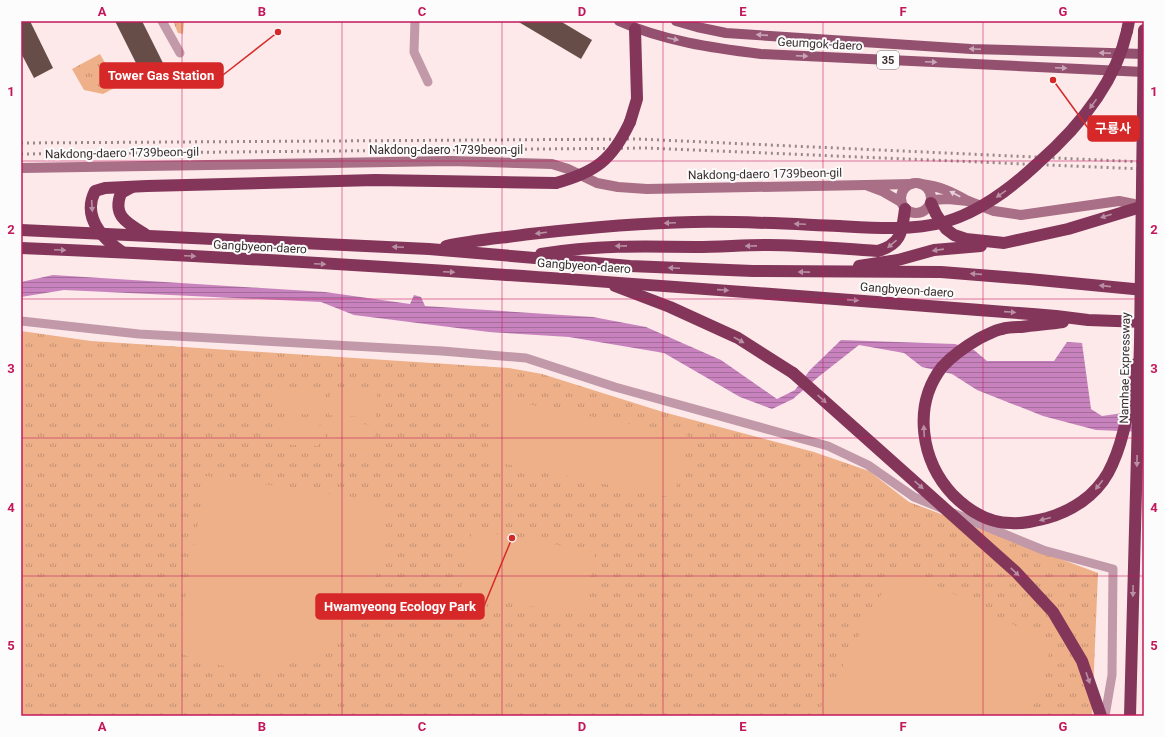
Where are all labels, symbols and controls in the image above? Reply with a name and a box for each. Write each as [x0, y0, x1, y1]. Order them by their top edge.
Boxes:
text: A [98, 4, 107, 19]
text: B [258, 4, 266, 19]
text: C [418, 4, 427, 19]
text: D [578, 4, 586, 19]
text: E [739, 4, 747, 19]
text: F [899, 4, 907, 19]
text: G [1059, 4, 1068, 19]
one-way arrow [756, 32, 768, 39]
street label: Geumgok-daero [777, 35, 863, 53]
one-way arrow [667, 37, 679, 43]
one-way arrow [968, 46, 981, 52]
one-way arrow [1099, 49, 1111, 56]
road number: 35 [877, 51, 899, 69]
one-way arrow [796, 53, 809, 59]
one-way arrow [925, 59, 938, 65]
callout: Tower Gas Station [100, 63, 223, 88]
one-way arrow [1055, 64, 1067, 71]
text: Tower Gas Station [108, 68, 214, 83]
text: 1 [7, 84, 15, 99]
text: 1 [1150, 84, 1158, 99]
one-way arrow [1089, 98, 1097, 109]
callout: 구룡사 [1088, 116, 1139, 141]
text: 구룡사 [1095, 121, 1131, 136]
street label: Nakdong-daero 1739beon-gil [369, 143, 523, 157]
street label: Nakdong-daero 1739beon-gil [45, 145, 199, 161]
street label: Nakdong-daero 1739beon-gil [688, 166, 842, 182]
one-way arrow [995, 190, 1006, 198]
one-way arrow [949, 191, 960, 197]
one-way arrow [88, 200, 95, 212]
one-way arrow [1100, 213, 1112, 219]
one-way arrow [663, 220, 676, 226]
one-way arrow [794, 221, 806, 228]
text: 2 [7, 222, 15, 237]
text: 2 [1150, 222, 1158, 237]
one-way arrow [534, 230, 547, 236]
street label: Gangbyeon-daero [213, 238, 307, 256]
one-way arrow [887, 240, 898, 248]
one-way arrow [614, 243, 627, 249]
one-way arrow [744, 243, 757, 249]
one-way arrow [392, 244, 404, 251]
one-way arrow [54, 247, 67, 253]
one-way arrow [931, 247, 944, 253]
one-way arrow [184, 253, 196, 260]
street label: Gangbyeon-daero [537, 256, 631, 276]
one-way arrow [314, 261, 327, 267]
one-way arrow [668, 264, 680, 271]
one-way arrow [443, 268, 455, 275]
one-way arrow [797, 269, 810, 275]
one-way arrow [970, 271, 982, 278]
street label: Gangbyeon-daero [860, 280, 954, 300]
one-way arrow [1099, 283, 1111, 290]
one-way arrow [717, 287, 729, 294]
one-way arrow [847, 297, 859, 304]
one-way arrow [1004, 309, 1016, 316]
street label: Namhae Expressway [1117, 312, 1133, 424]
one-way arrow [733, 336, 745, 343]
text: 3 [7, 361, 15, 376]
text: 3 [1150, 361, 1158, 376]
one-way arrow [817, 394, 827, 403]
one-way arrow [921, 425, 928, 437]
one-way arrow [1133, 455, 1140, 467]
one-way arrow [1095, 480, 1103, 491]
one-way arrow [914, 481, 924, 490]
text: 4 [7, 500, 15, 515]
text: 4 [1150, 500, 1158, 515]
one-way arrow [1039, 516, 1051, 522]
one-way arrow [1011, 567, 1020, 576]
one-way arrow [1130, 585, 1136, 598]
callout: Hwamyeong Ecology Park [316, 594, 484, 619]
text: Hwamyeong Ecology Park [324, 599, 477, 614]
text: 5 [7, 638, 15, 653]
text: 5 [1150, 638, 1158, 653]
one-way arrow [1085, 673, 1091, 685]
text: A [98, 719, 107, 734]
text: B [258, 719, 266, 734]
text: C [418, 719, 427, 734]
text: D [578, 719, 586, 734]
text: E [739, 719, 747, 734]
text: F [899, 719, 907, 734]
text: G [1059, 719, 1068, 734]

